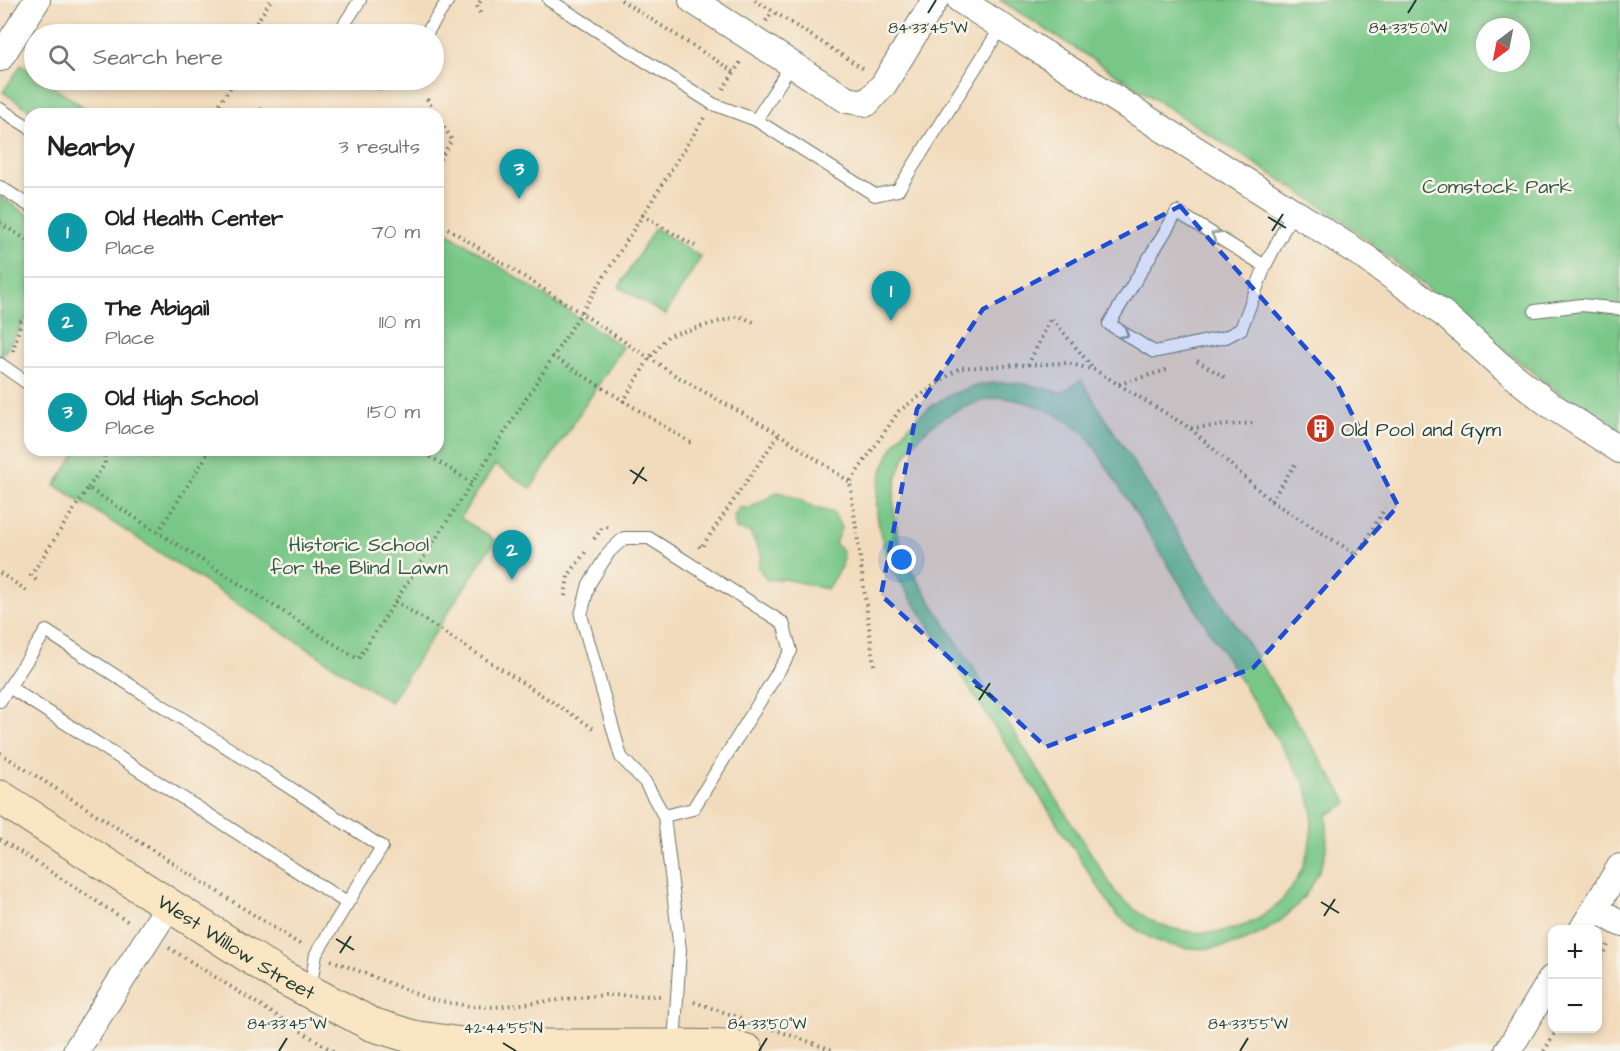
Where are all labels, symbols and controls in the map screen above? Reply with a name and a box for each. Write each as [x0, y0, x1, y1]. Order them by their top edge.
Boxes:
text: 84°33'45"W [888, 18, 968, 39]
text: 84°33'50"W [1369, 18, 1447, 39]
north arrow [1476, 18, 1530, 72]
search box [24, 24, 444, 90]
icon: search [45, 41, 78, 74]
text: Search here [93, 42, 223, 73]
text: Nearby [48, 129, 135, 165]
text: 3 results [338, 133, 420, 161]
pin: 3 [500, 150, 538, 199]
park label: Comstock Park [1422, 173, 1572, 201]
text: Old Health Center [105, 203, 283, 234]
text: 1 [66, 218, 69, 246]
text: 70 m [372, 218, 420, 246]
one-way arrow [1211, 231, 1221, 243]
text: Place [105, 234, 155, 262]
pin: 1 [872, 272, 910, 321]
text: The Abigail [105, 293, 209, 324]
text: 2 [62, 308, 73, 336]
text: 110 m [379, 308, 420, 336]
text: Place [105, 324, 155, 352]
one-way arrow [1119, 327, 1129, 339]
text: Old High School [105, 383, 258, 414]
text: 3 [62, 398, 73, 426]
text: 150 m [367, 398, 420, 426]
building icon: Old Pool and Gym [1304, 413, 1336, 445]
text: Place [105, 414, 155, 442]
place label: Old Pool and Gym [1341, 416, 1501, 445]
pin: 2 [492, 530, 532, 580]
park label: Historic School for the Blind Lawn [270, 531, 448, 582]
your location [887, 545, 916, 574]
street label: West Willow Street [152, 888, 320, 1007]
map controls [1548, 925, 1602, 1033]
button: + [1548, 925, 1602, 979]
button: − [1548, 979, 1602, 1033]
text: 84°33'45"W [247, 1014, 327, 1035]
text: 84°33'50"W [728, 1014, 806, 1035]
text: 84°33'55"W [1208, 1014, 1288, 1035]
text: 42°44'55"N [463, 1018, 543, 1039]

